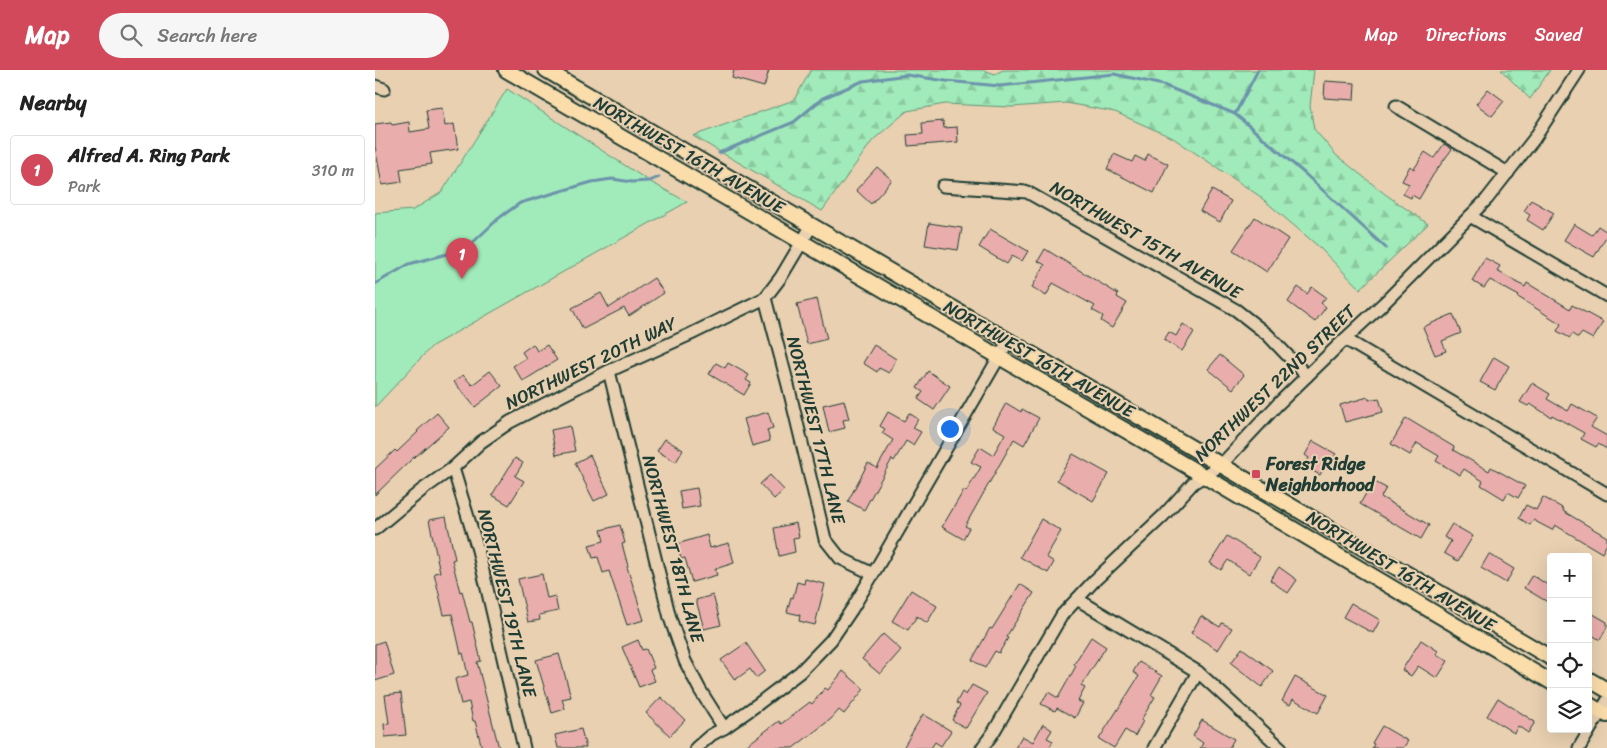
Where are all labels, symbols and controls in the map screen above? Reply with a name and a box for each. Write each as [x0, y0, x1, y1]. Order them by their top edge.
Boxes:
search box [99, 13, 449, 58]
text: Map [25, 14, 69, 56]
text: Search here [157, 19, 257, 52]
text: Map [1365, 19, 1398, 51]
text: Directions [1426, 19, 1507, 51]
text: Saved [1535, 19, 1582, 51]
icon: search [117, 21, 145, 49]
text: Nearby [20, 84, 86, 122]
street label: NORTHWEST 16TH AVENUE [587, 87, 792, 224]
text: Alfred A. Ring Park [68, 139, 230, 172]
text: 1 [34, 156, 40, 185]
text: 310 m [312, 156, 354, 185]
text: Park [68, 172, 101, 201]
street label: NORTHWEST 15TH AVENUE [1044, 172, 1249, 309]
pin: 1 [446, 238, 478, 279]
street label: NORTHWEST 16TH AVENUE [937, 291, 1142, 428]
street label: NORTHWEST 22ND STREET [1186, 296, 1364, 469]
street label: NORTHWEST 20TH WAY [499, 307, 683, 419]
street label: NORTHWEST 17TH LANE [777, 333, 855, 528]
your location [937, 416, 963, 442]
place label: Forest Ridge Neighborhood [1265, 448, 1376, 501]
street label: NORTHWEST 18TH LANE [633, 451, 714, 648]
marker: Forest Ridge Neighborhood [1250, 468, 1262, 480]
street label: NORTHWEST 16TH AVENUE [1300, 502, 1503, 641]
street label: NORTHWEST 19TH LANE [468, 505, 546, 702]
map controls [1547, 553, 1592, 733]
button: + [1547, 553, 1592, 598]
button: − [1547, 598, 1592, 643]
button: locate [1547, 643, 1592, 688]
button: layers [1547, 688, 1592, 733]

